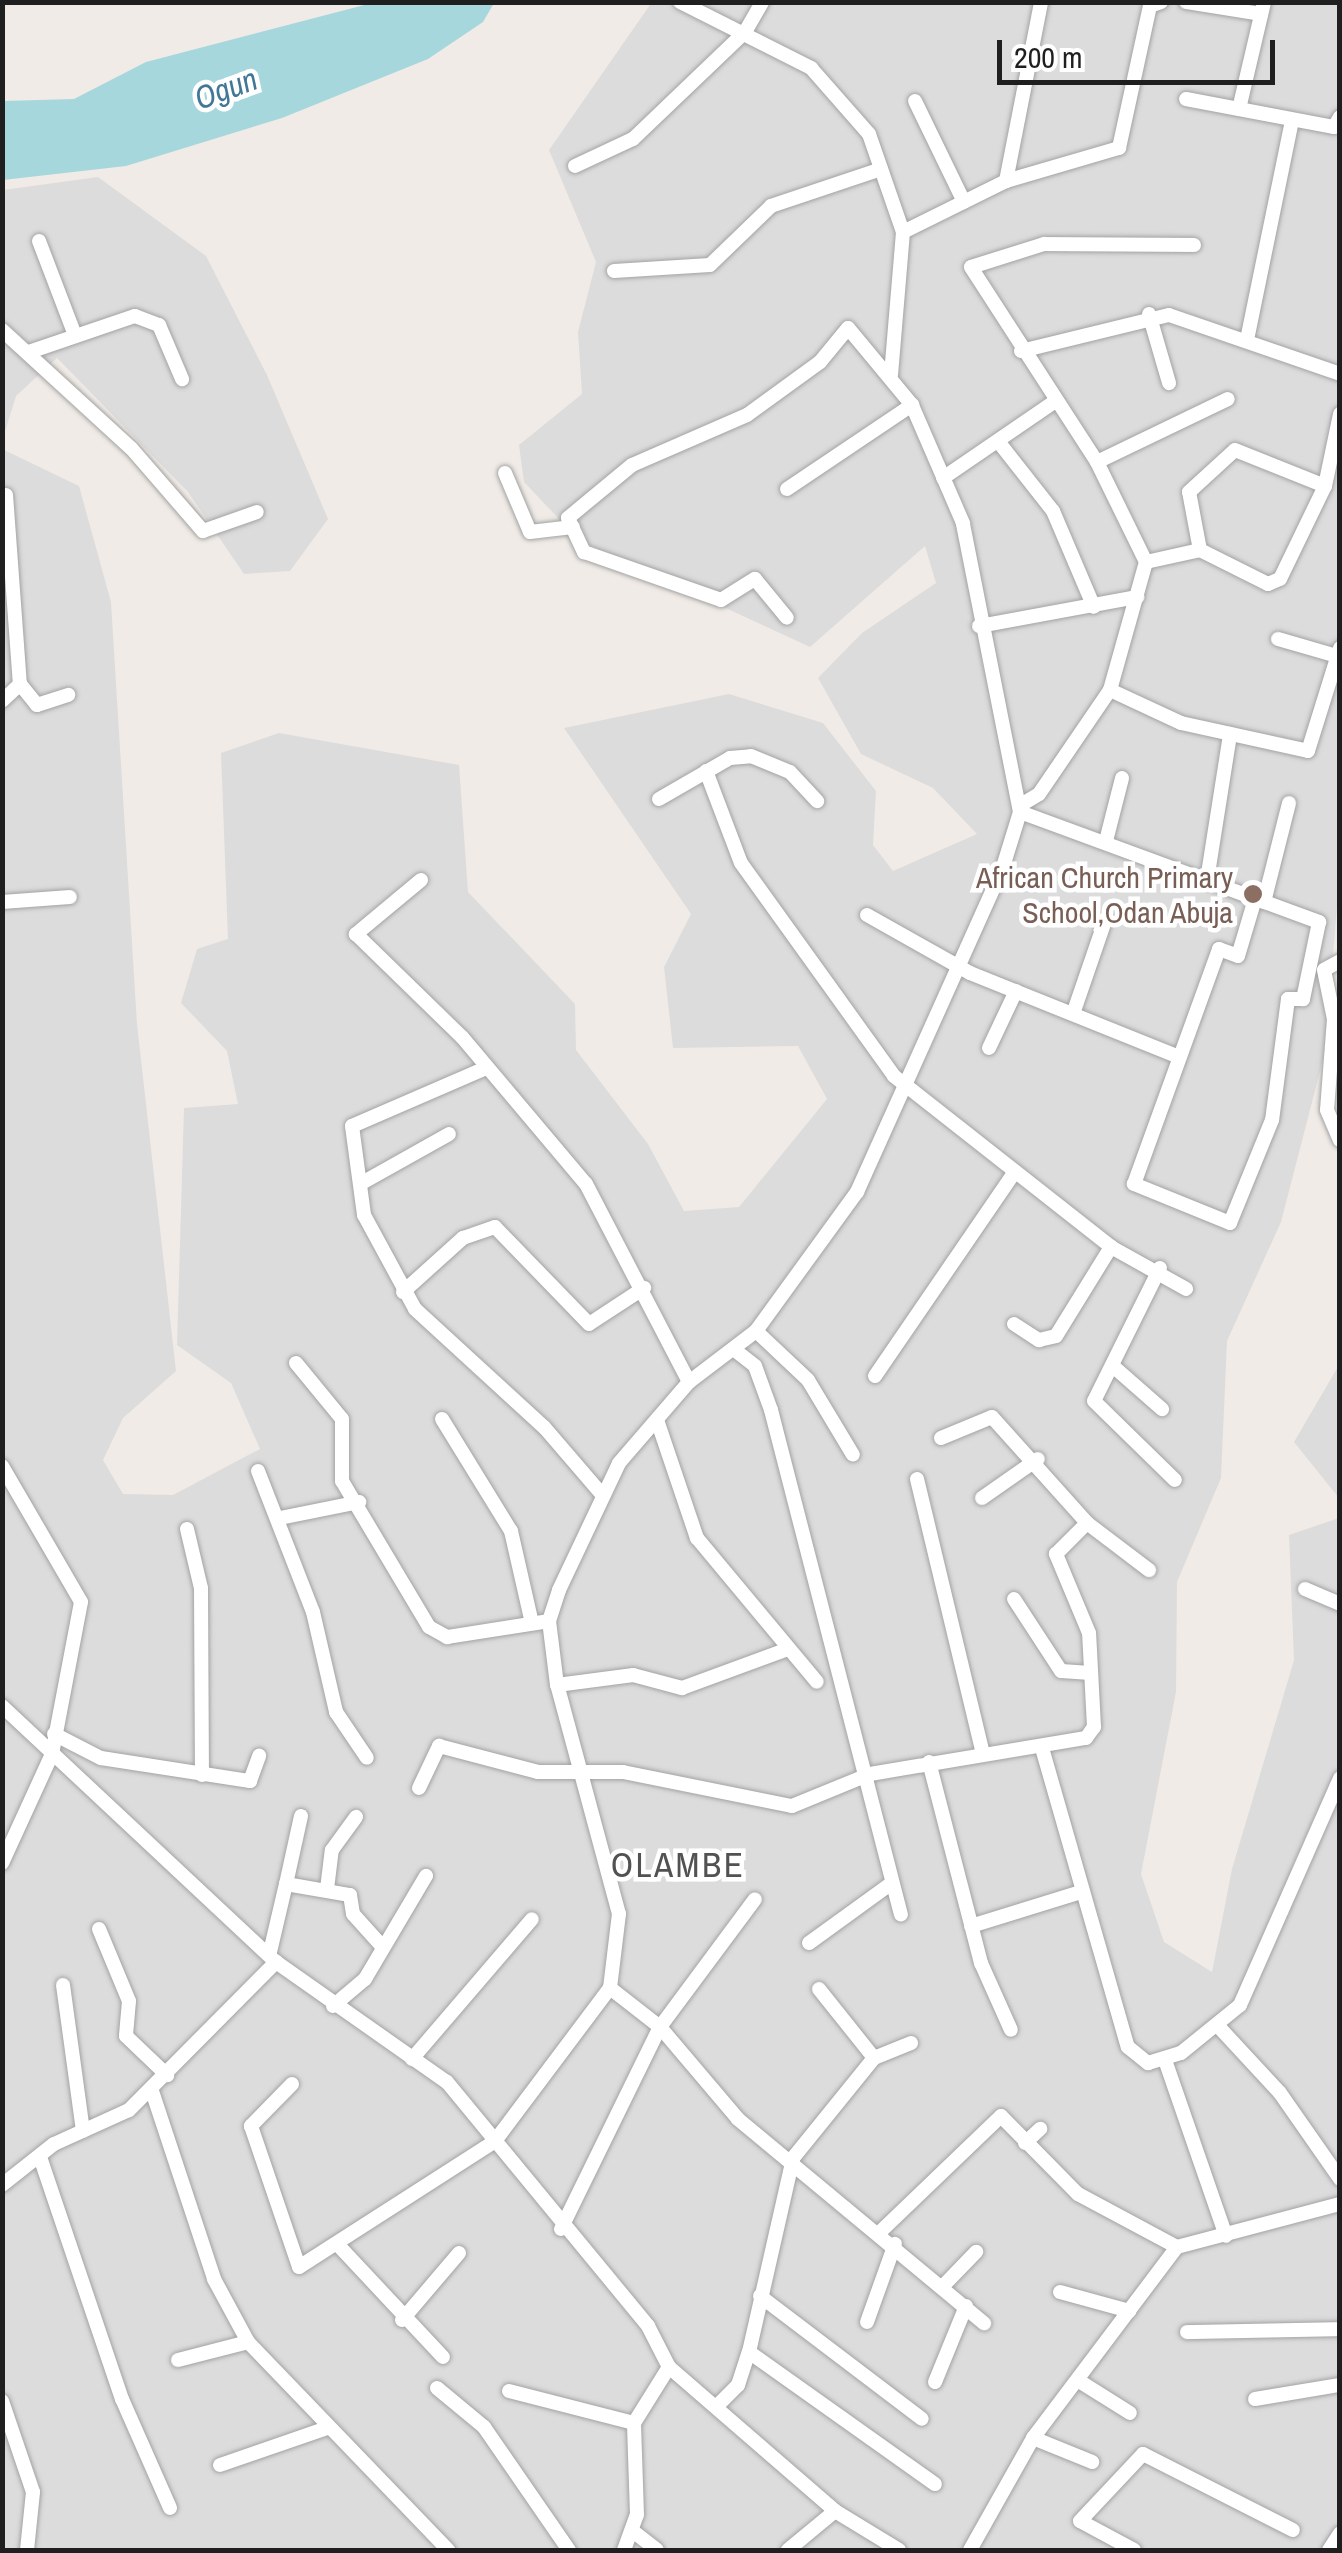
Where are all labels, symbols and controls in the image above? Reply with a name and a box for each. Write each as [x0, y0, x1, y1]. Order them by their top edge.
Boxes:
scale bar [1002, 20, 1280, 82]
text: 200 m [1014, 37, 1082, 77]
water label: Ogun [189, 60, 263, 118]
place label: African Church Primary School,Odan Abuja [976, 859, 1233, 930]
marker: African Church Primary School,Odan Abuja [1242, 883, 1264, 905]
district label: OLAMBE [611, 1844, 745, 1886]

